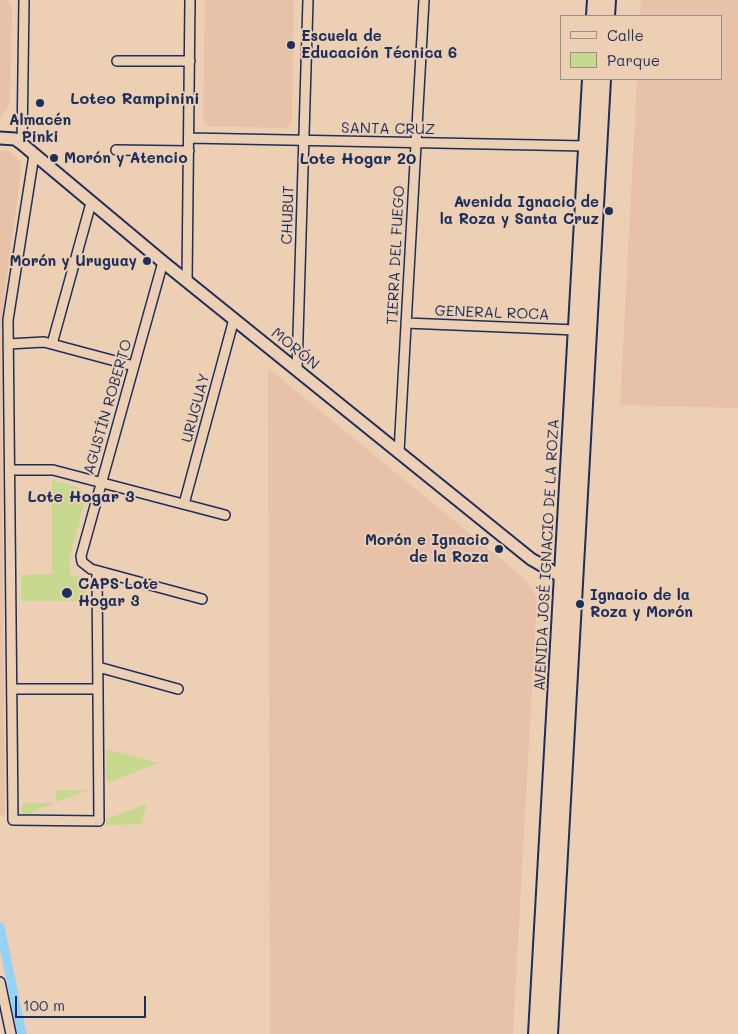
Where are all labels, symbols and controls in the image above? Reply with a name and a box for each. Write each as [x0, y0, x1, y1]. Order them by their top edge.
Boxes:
legend [560, 15, 723, 80]
text: Calle [607, 25, 644, 45]
place label: Escuela de Educación Técnica 6 [301, 27, 457, 62]
marker: Escuela de Educación Técnica 6 [285, 39, 297, 51]
text: Parque [607, 50, 660, 70]
district label: Loteo Rampinini [70, 89, 200, 109]
marker: Almacén Pinki [34, 97, 46, 109]
place label: Almacén Pinki [9, 111, 71, 146]
street label: SANTA CRUZ [341, 119, 435, 139]
place label: Morón y Atencio [64, 149, 188, 167]
district label: Lote Hogar 20 [300, 149, 416, 169]
marker: Morón y Atencio [48, 152, 60, 164]
street label: CHUBUT [278, 185, 298, 245]
street label: TIERRA DEL FUEGO [383, 185, 409, 325]
place label: Avenida Ignacio de la Roza y Santa Cruz [440, 193, 599, 228]
marker: Avenida Ignacio de la Roza y Santa Cruz [603, 205, 615, 217]
place label: Morón y Uruguay [9, 252, 137, 270]
marker: Morón y Uruguay [141, 255, 153, 267]
street label: GENERAL ROCA [434, 302, 550, 324]
street label: MORÓN [267, 324, 323, 374]
street label: AGUSTÍN ROBERTO [80, 337, 136, 477]
street label: URUGUAY [178, 371, 214, 445]
street label: AVENIDA JOSÉ IGNACIO DE LA ROZA [531, 419, 563, 691]
district label: Lote Hogar 3 [27, 487, 135, 507]
place label: Morón e Ignacio de la Roza [365, 531, 489, 566]
marker: Morón e Ignacio de la Roza [493, 543, 505, 555]
place label: CAPS Lote Hogar 3 [78, 575, 158, 610]
marker: CAPS Lote Hogar 3 [60, 586, 74, 600]
place label: Ignacio de la Roza y Morón [590, 586, 693, 621]
marker: Ignacio de la Roza y Morón [574, 598, 586, 610]
scale bar [18, 986, 149, 1018]
text: 100 m [23, 995, 65, 1015]

